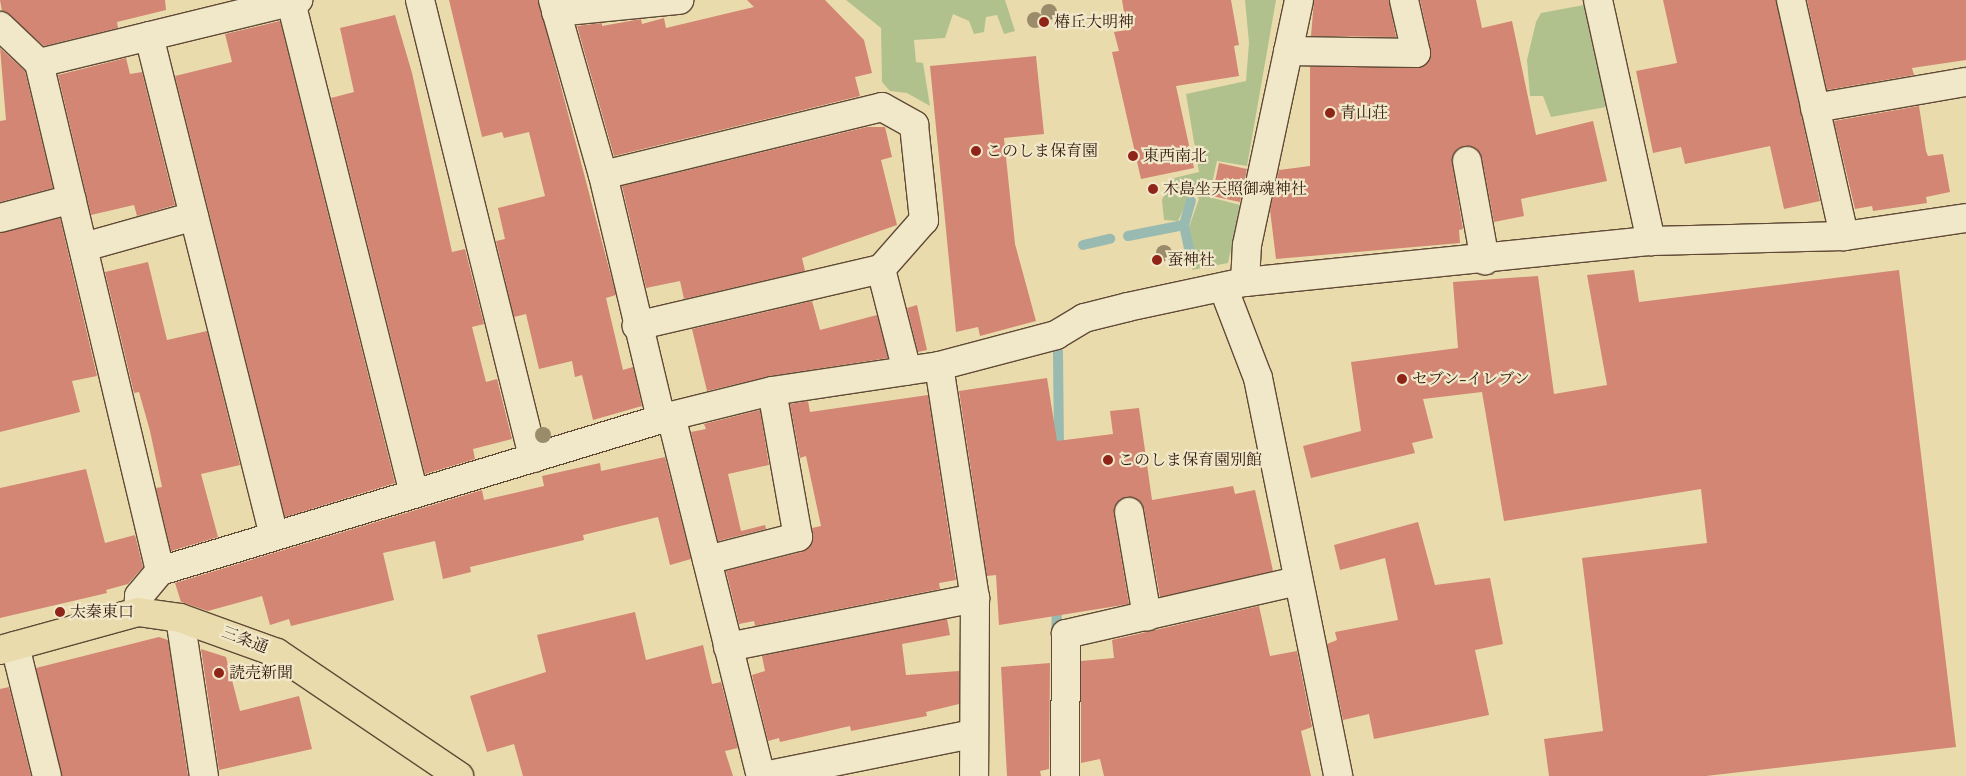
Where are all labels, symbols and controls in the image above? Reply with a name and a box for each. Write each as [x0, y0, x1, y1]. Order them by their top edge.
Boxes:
place label: 椿丘大明神 [1054, 12, 1134, 32]
marker: 椿丘大明神 [1038, 16, 1050, 28]
place label: 青山荘 [1340, 103, 1388, 123]
marker: 青山荘 [1324, 107, 1336, 119]
place label: このしま保育園 [986, 141, 1098, 161]
marker: このしま保育園 [970, 145, 982, 157]
place label: 東西南北 [1143, 146, 1207, 166]
marker: 東西南北 [1127, 150, 1139, 162]
place label: 木島坐天照御魂神社 [1163, 179, 1307, 199]
marker: 木島坐天照御魂神社 [1147, 183, 1159, 195]
place label: 蚕神社 [1167, 250, 1215, 270]
marker: 蚕神社 [1151, 254, 1163, 266]
place label: セブン-イレブン [1412, 369, 1531, 389]
marker: セブン-イレブン [1396, 373, 1408, 385]
place label: このしま保育園別館 [1118, 450, 1262, 470]
marker: このしま保育園別館 [1102, 454, 1114, 466]
place label: 太秦東口 [70, 602, 134, 622]
marker: 太秦東口 [54, 606, 66, 618]
street label: 三条通 [219, 622, 271, 658]
place label: 読売新聞 [229, 663, 293, 683]
marker: 読売新聞 [213, 667, 225, 679]

